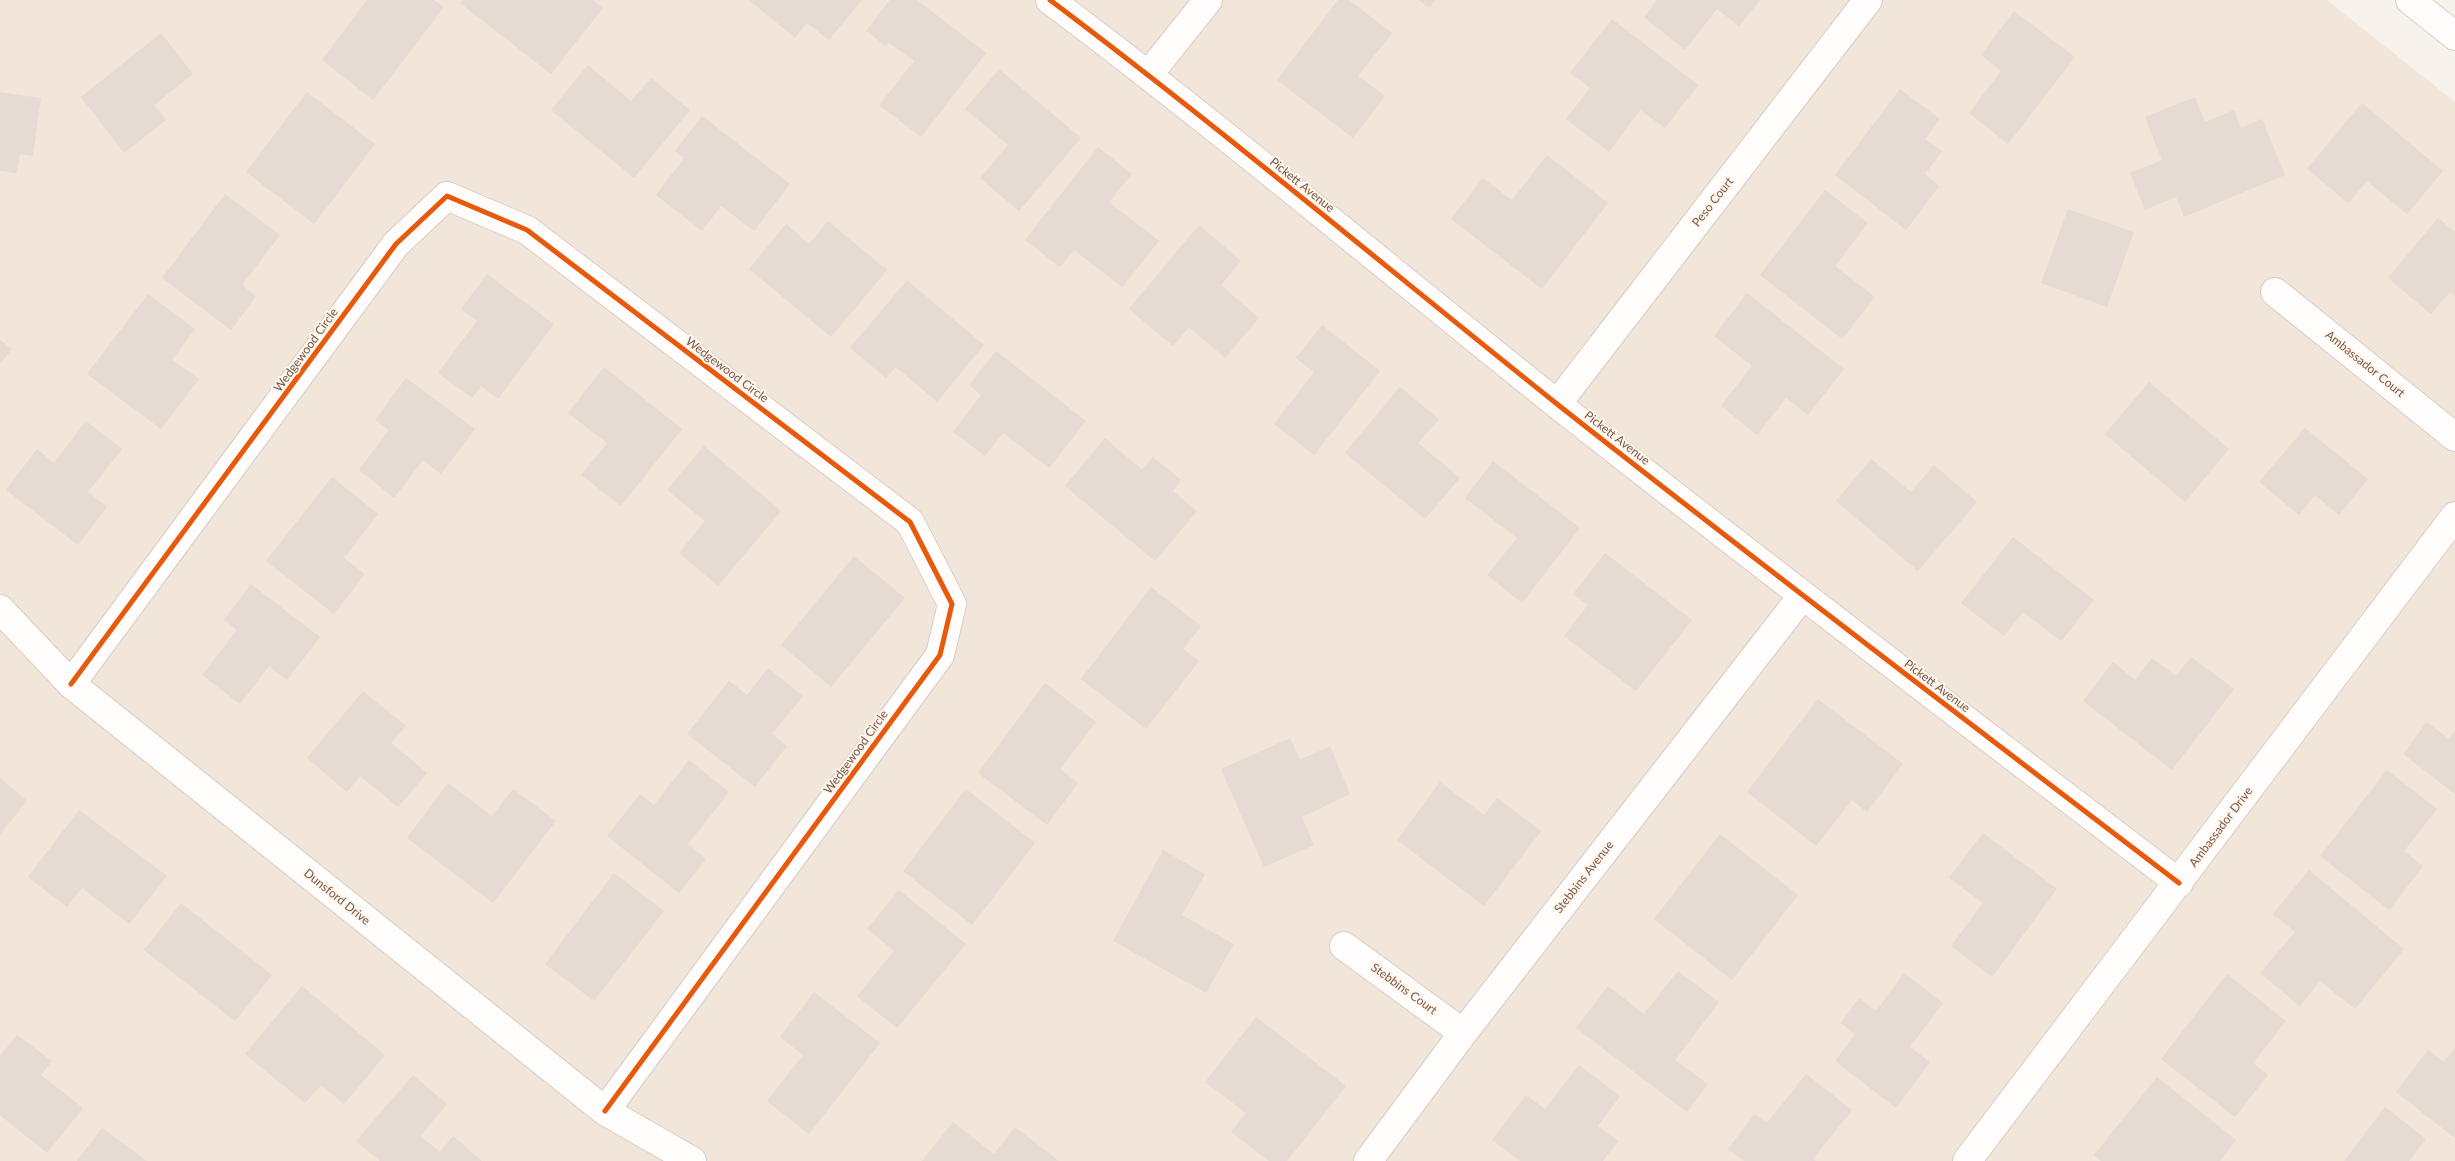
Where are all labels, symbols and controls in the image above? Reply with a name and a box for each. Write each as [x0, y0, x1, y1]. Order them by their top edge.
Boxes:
street label: Pickett Avenue [1267, 155, 1337, 215]
street label: Peso Court [1689, 175, 1737, 229]
street label: Wedgewood Circle [271, 305, 341, 395]
street label: Ambassador Court [2322, 328, 2408, 400]
street label: Wedgewood Circle [683, 334, 771, 406]
street label: Pickett Avenue [1582, 408, 1652, 468]
street label: Pickett Avenue [1901, 657, 1973, 715]
street label: Wedgewood Circle [821, 707, 891, 797]
street label: Ambassador Drive [2186, 784, 2256, 870]
street label: Stebbins Avenue [1551, 838, 1617, 916]
street label: Dunsford Drive [301, 866, 373, 928]
street label: Stebbins Court [1368, 960, 1440, 1018]

